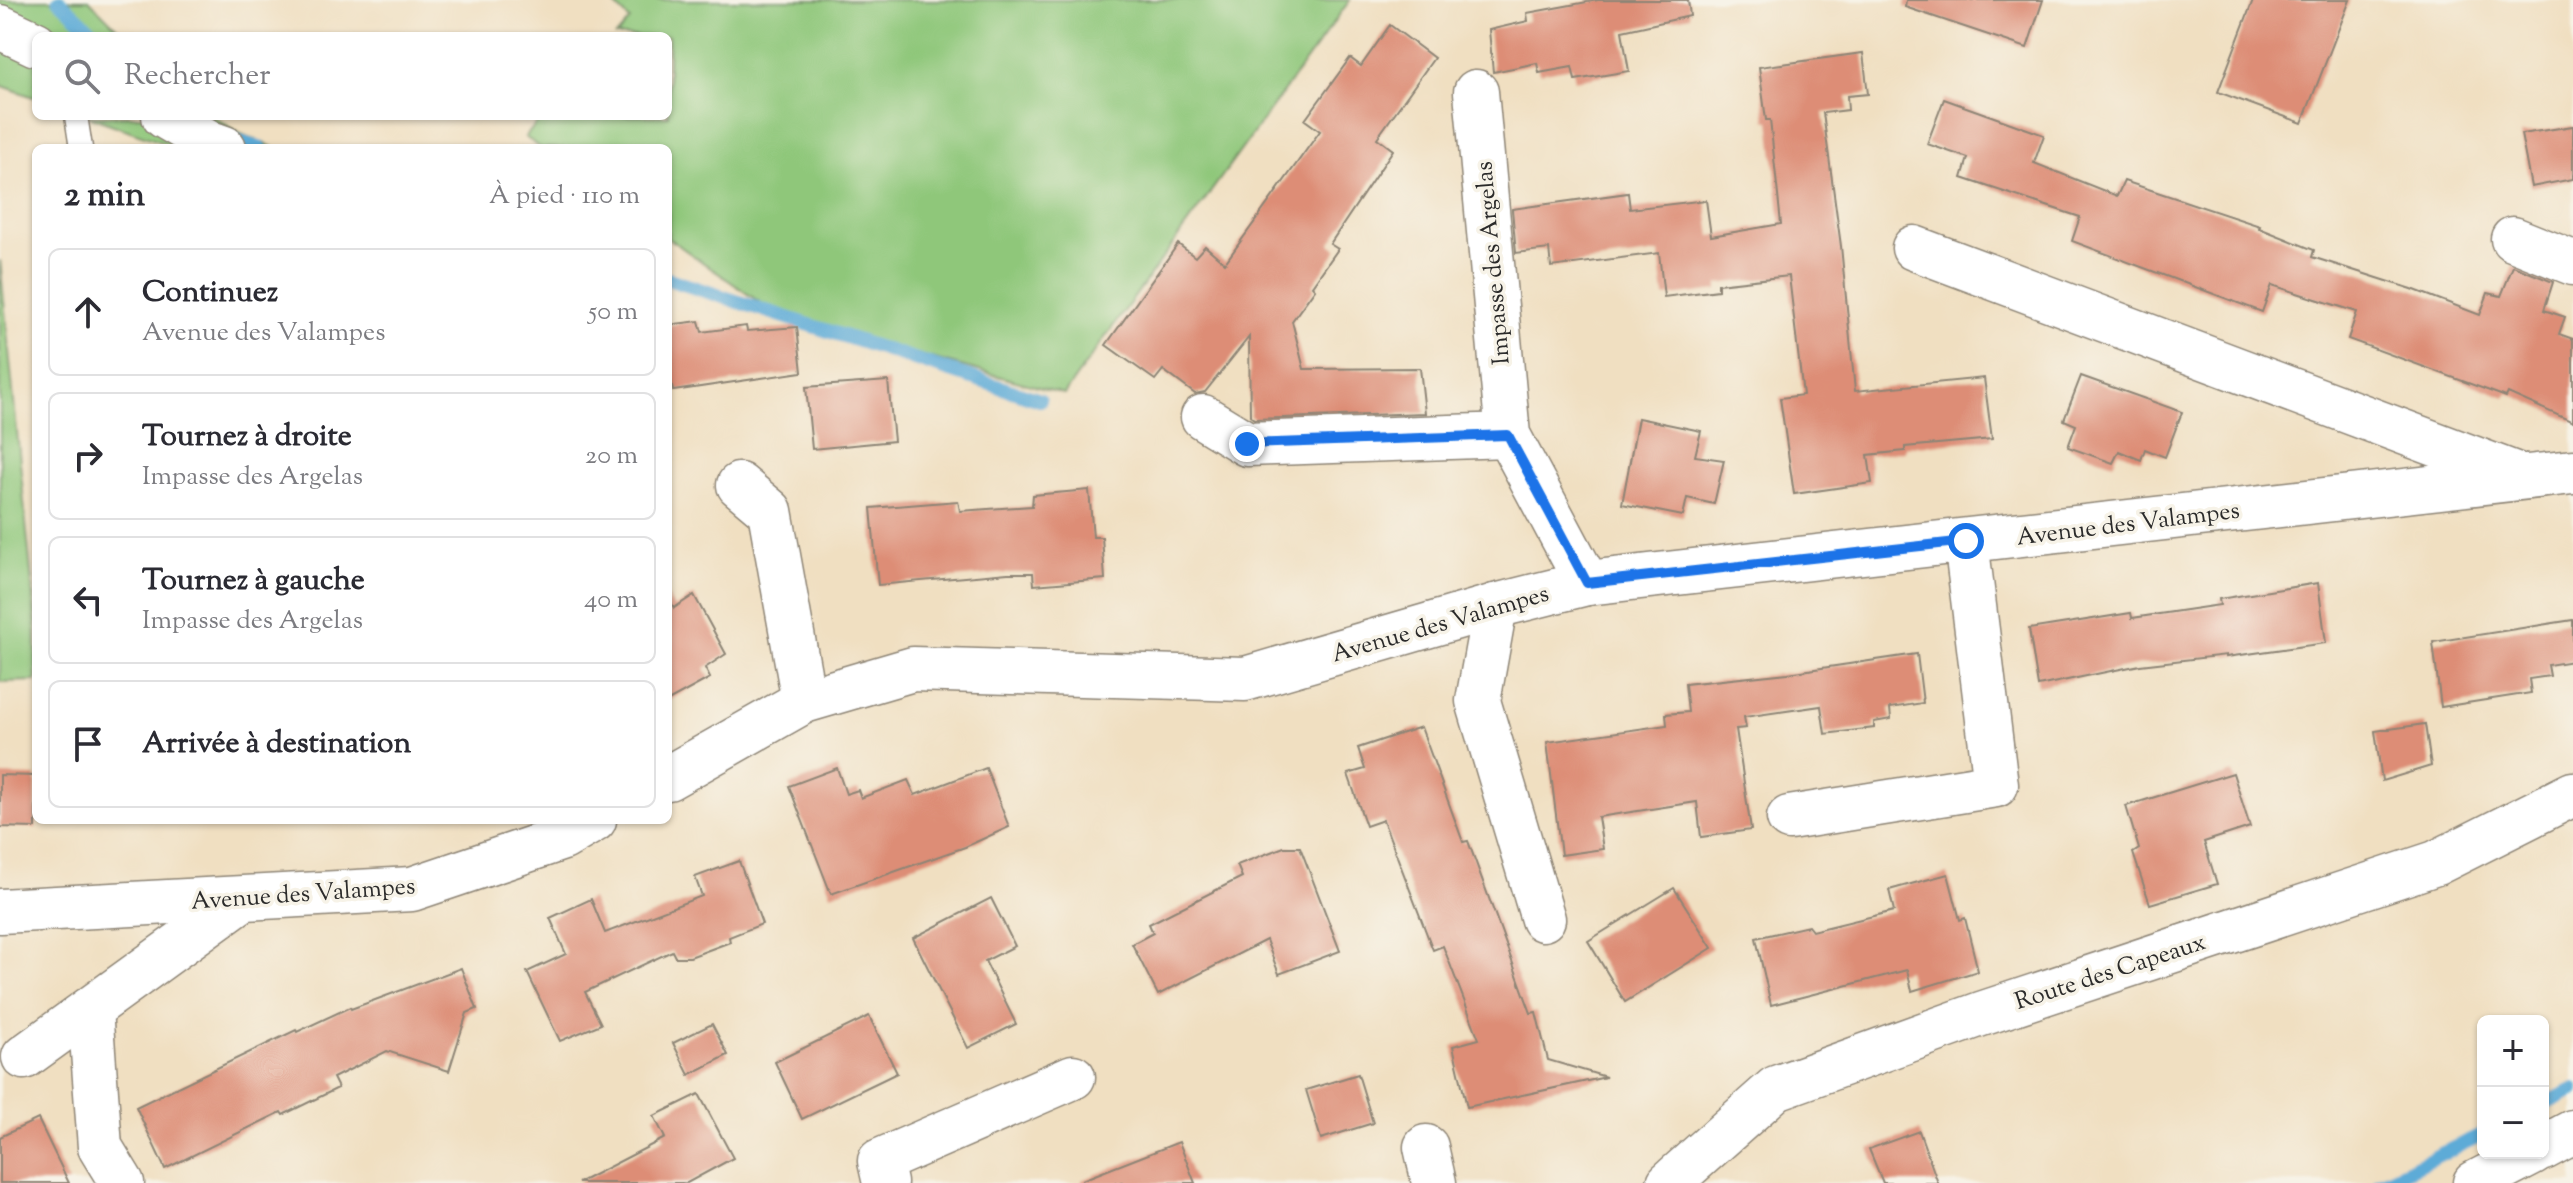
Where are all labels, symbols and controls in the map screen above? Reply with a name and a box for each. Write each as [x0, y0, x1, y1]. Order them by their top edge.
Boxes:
search box [32, 32, 672, 120]
icon: search [60, 54, 104, 98]
text: Rechercher [124, 55, 271, 98]
street label: Impasse des Argelas [1468, 160, 1520, 366]
text: 2 min [64, 172, 145, 221]
text: À pied · 110 m [489, 178, 640, 215]
text: Continuez [142, 272, 278, 315]
icon: ahead [66, 290, 110, 334]
text: 50 m [588, 294, 638, 331]
text: Avenue des Valampes [142, 315, 385, 352]
text: Tournez à droite [142, 416, 352, 459]
route end [1229, 426, 1265, 462]
icon: right [66, 434, 110, 478]
text: 20 m [585, 438, 638, 475]
text: Impasse des Argelas [142, 459, 363, 496]
street label: Avenue des Valampes [2015, 494, 2242, 556]
route start [1948, 523, 1984, 559]
text: Tournez à gauche [142, 560, 365, 603]
icon: left [66, 578, 110, 622]
street label: Avenue des Valampes [1328, 578, 1553, 672]
text: 40 m [584, 582, 638, 619]
text: Impasse des Argelas [142, 603, 363, 640]
icon: arrive [66, 722, 110, 766]
text: Arrivée à destination [142, 723, 411, 766]
street label: Avenue des Valampes [190, 870, 416, 920]
street label: Route des Capeaux [2011, 926, 2211, 1020]
map controls [2477, 1015, 2549, 1159]
button: + [2477, 1015, 2549, 1087]
button: − [2477, 1087, 2549, 1159]

